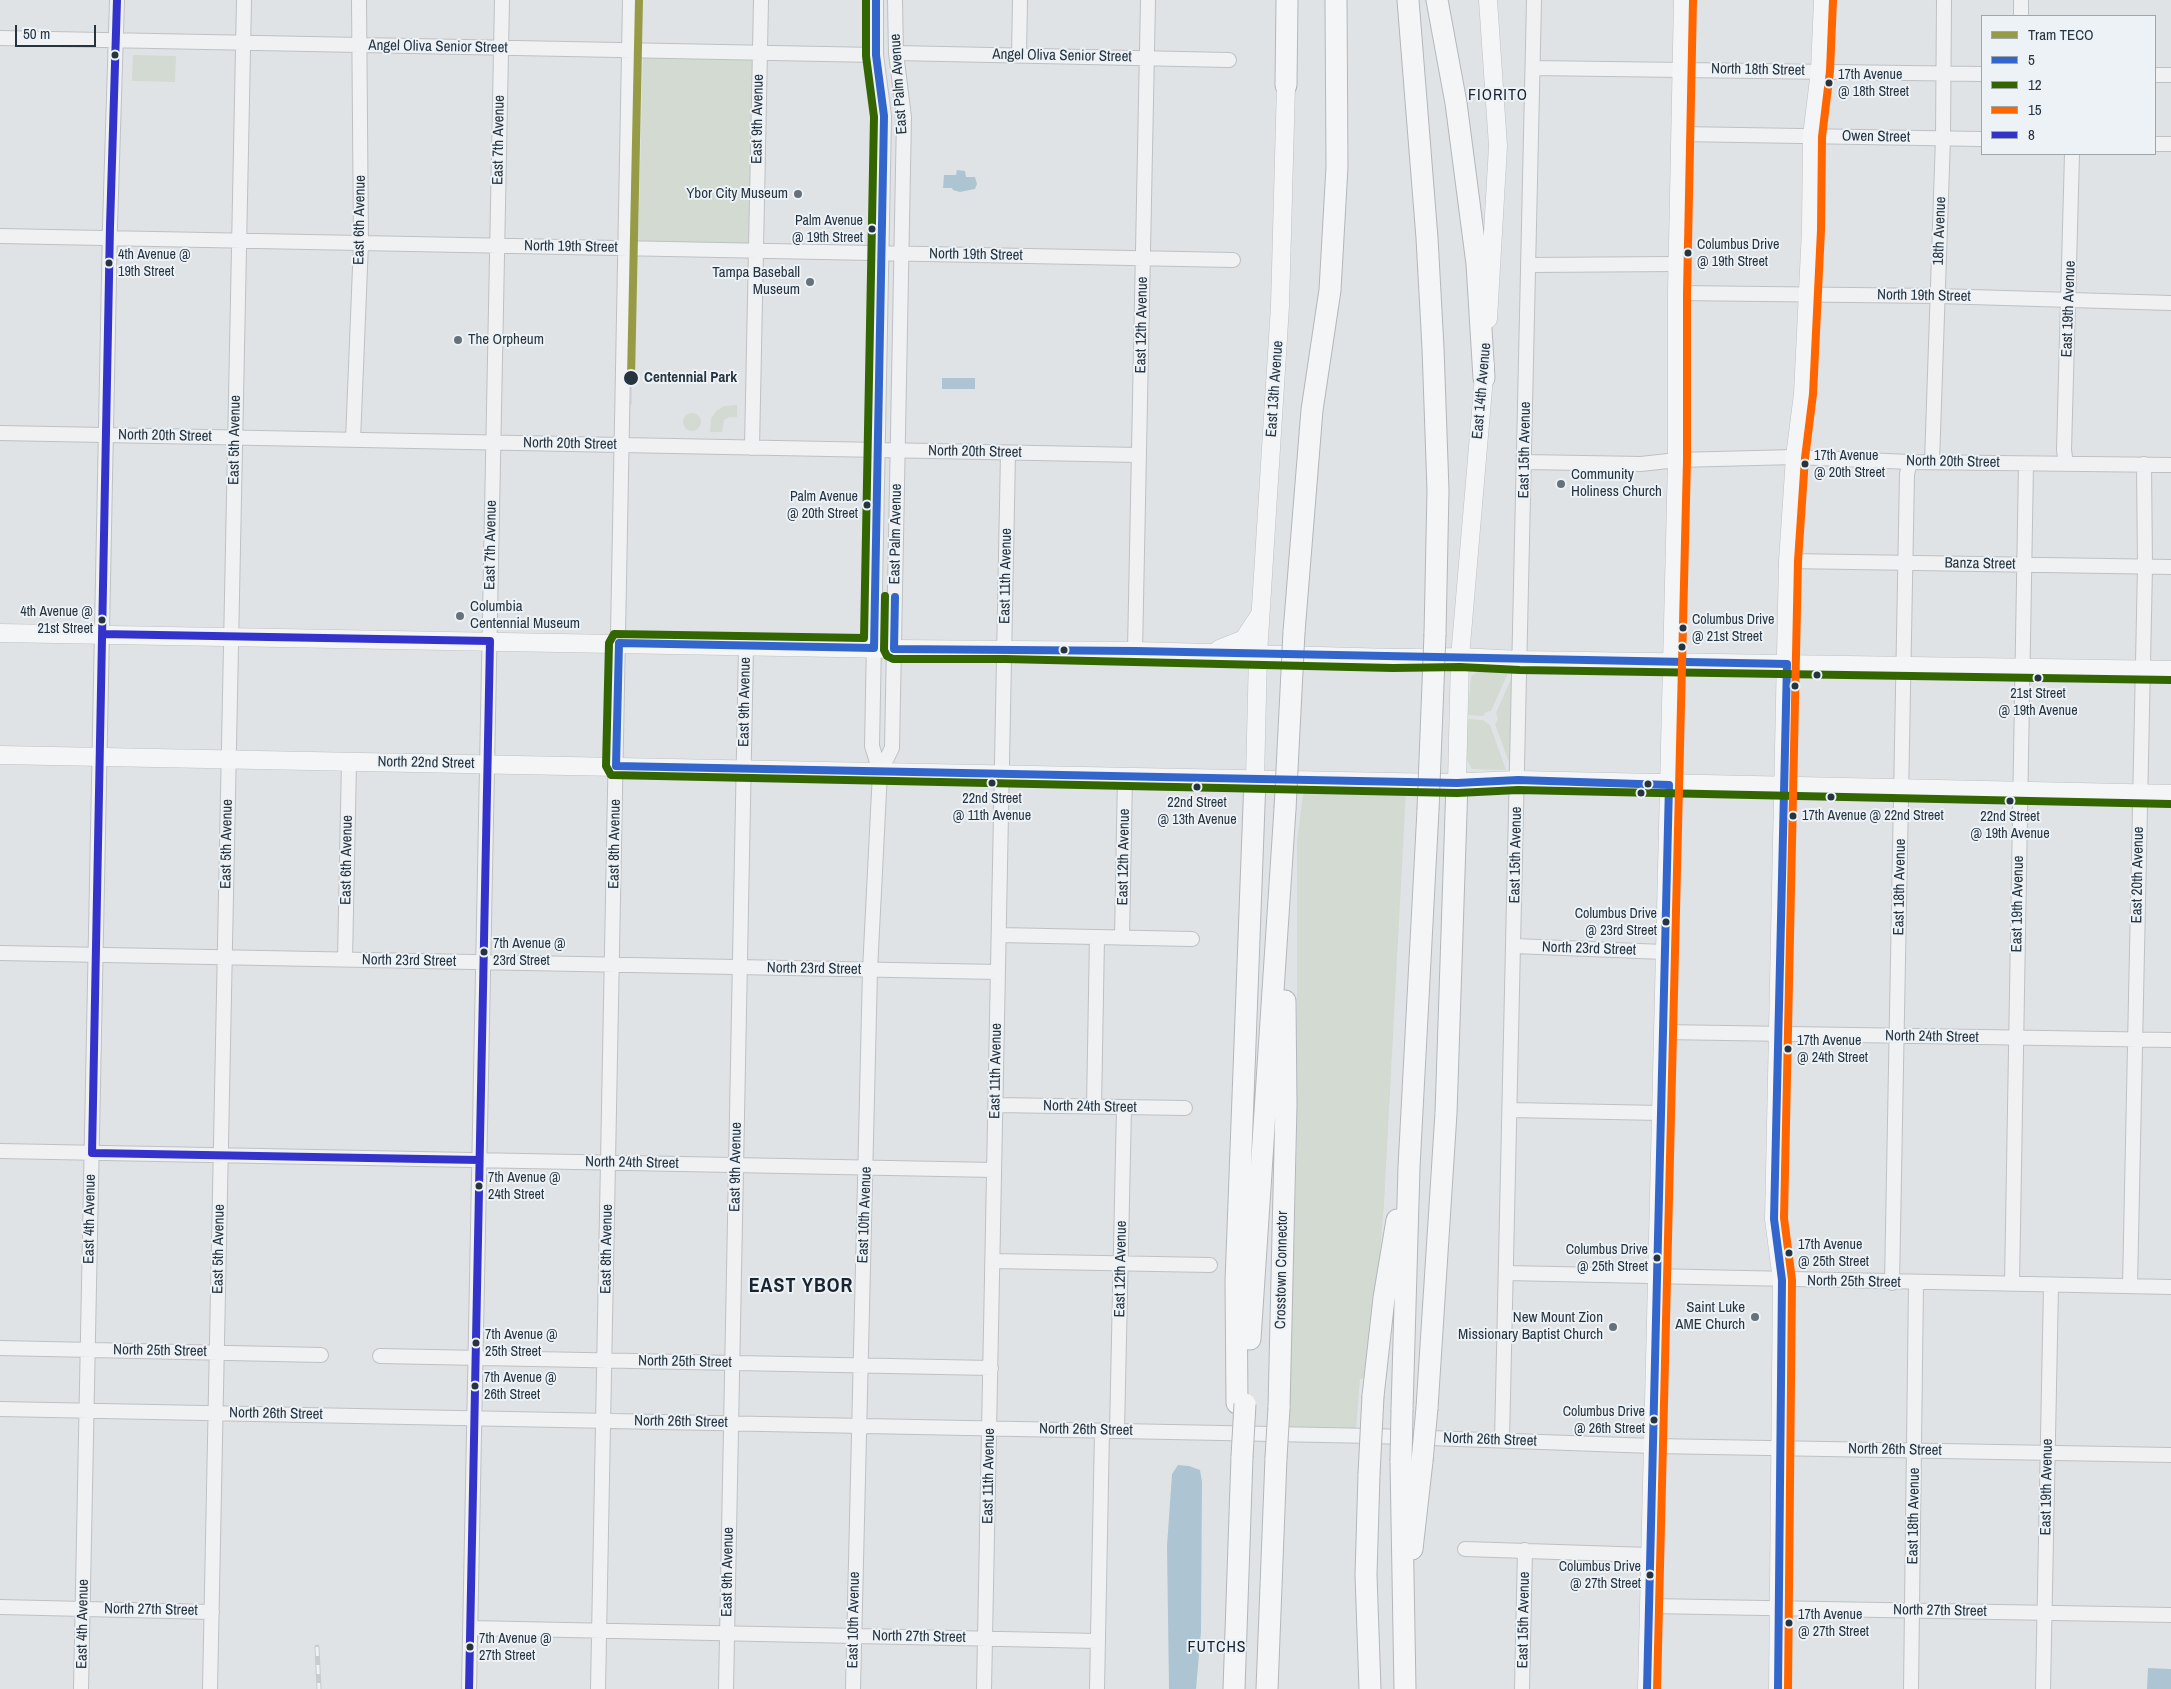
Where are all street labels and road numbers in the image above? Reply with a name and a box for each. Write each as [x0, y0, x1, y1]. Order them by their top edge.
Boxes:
street label: East Palm Avenue [886, 33, 912, 135]
street label: Angel Oliva Senior Street [368, 37, 508, 57]
street label: Angel Oliva Senior Street [992, 46, 1132, 66]
street label: North 18th Street [1711, 60, 1805, 80]
street label: East 9th Avenue [748, 74, 768, 164]
street label: East 7th Avenue [489, 95, 509, 185]
street label: Owen Street [1842, 127, 1910, 147]
street label: East 6th Avenue [350, 175, 370, 265]
street label: 18th Avenue [1930, 196, 1950, 266]
street label: North 19th Street [524, 237, 618, 257]
street label: North 19th Street [929, 245, 1023, 265]
street label: East 19th Avenue [2058, 260, 2080, 358]
street label: East 12th Avenue [1132, 276, 1152, 374]
street label: North 19th Street [1877, 286, 1971, 306]
street label: East 13th Avenue [1263, 340, 1287, 438]
street label: East 14th Avenue [1469, 342, 1495, 440]
street label: East 5th Avenue [225, 395, 245, 485]
street label: East 15th Avenue [1515, 401, 1535, 499]
street label: North 20th Street [118, 426, 212, 446]
street label: North 20th Street [523, 434, 617, 454]
street label: North 20th Street [928, 442, 1022, 462]
street label: North 20th Street [1906, 452, 2000, 472]
street label: East Palm Avenue [886, 483, 906, 585]
street label: East 7th Avenue [481, 500, 501, 590]
street label: East 11th Avenue [996, 528, 1016, 624]
street label: Banza Street [1944, 554, 2016, 574]
street label: East 9th Avenue [735, 657, 755, 747]
street label: North 22nd Street [377, 753, 475, 773]
street label: East 5th Avenue [217, 799, 237, 889]
street label: East 8th Avenue [605, 799, 625, 889]
street label: East 15th Avenue [1506, 806, 1526, 904]
street label: East 12th Avenue [1114, 808, 1134, 906]
street label: East 6th Avenue [337, 815, 357, 905]
street label: East 20th Avenue [2128, 826, 2148, 924]
street label: East 18th Avenue [1890, 838, 1910, 936]
street label: East 19th Avenue [2008, 855, 2028, 953]
street label: North 23rd Street [1542, 938, 1636, 960]
street label: North 23rd Street [362, 951, 456, 971]
street label: North 23rd Street [767, 959, 861, 979]
street label: East 11th Avenue [986, 1023, 1006, 1119]
street label: North 24th Street [1885, 1027, 1979, 1047]
street label: North 24th Street [1043, 1097, 1137, 1117]
street label: East 9th Avenue [726, 1122, 746, 1212]
street label: North 24th Street [585, 1153, 679, 1173]
street label: East 10th Avenue [854, 1166, 876, 1264]
street label: East 4th Avenue [80, 1174, 100, 1264]
street label: East 5th Avenue [209, 1204, 229, 1294]
street label: East 8th Avenue [597, 1204, 617, 1294]
street label: Crosstown Connector [1272, 1211, 1292, 1329]
street label: East 12th Avenue [1111, 1220, 1131, 1318]
street label: North 25th Street [1807, 1272, 1901, 1292]
street label: North 25th Street [113, 1341, 207, 1361]
street label: North 25th Street [638, 1352, 732, 1372]
street label: North 26th Street [229, 1404, 323, 1424]
street label: North 26th Street [634, 1412, 728, 1432]
street label: North 26th Street [1039, 1420, 1133, 1440]
street label: East 11th Avenue [979, 1428, 999, 1524]
street label: North 26th Street [1443, 1429, 1537, 1451]
street label: East 19th Avenue [2037, 1438, 2057, 1536]
street label: North 26th Street [1848, 1440, 1942, 1460]
street label: East 18th Avenue [1904, 1467, 1924, 1565]
street label: East 9th Avenue [718, 1527, 738, 1617]
street label: East 10th Avenue [844, 1571, 864, 1669]
street label: East 15th Avenue [1514, 1571, 1534, 1669]
street label: East 4th Avenue [73, 1579, 93, 1669]
street label: North 27th Street [104, 1600, 198, 1620]
street label: North 27th Street [1893, 1601, 1987, 1621]
street label: North 27th Street [872, 1627, 966, 1647]

